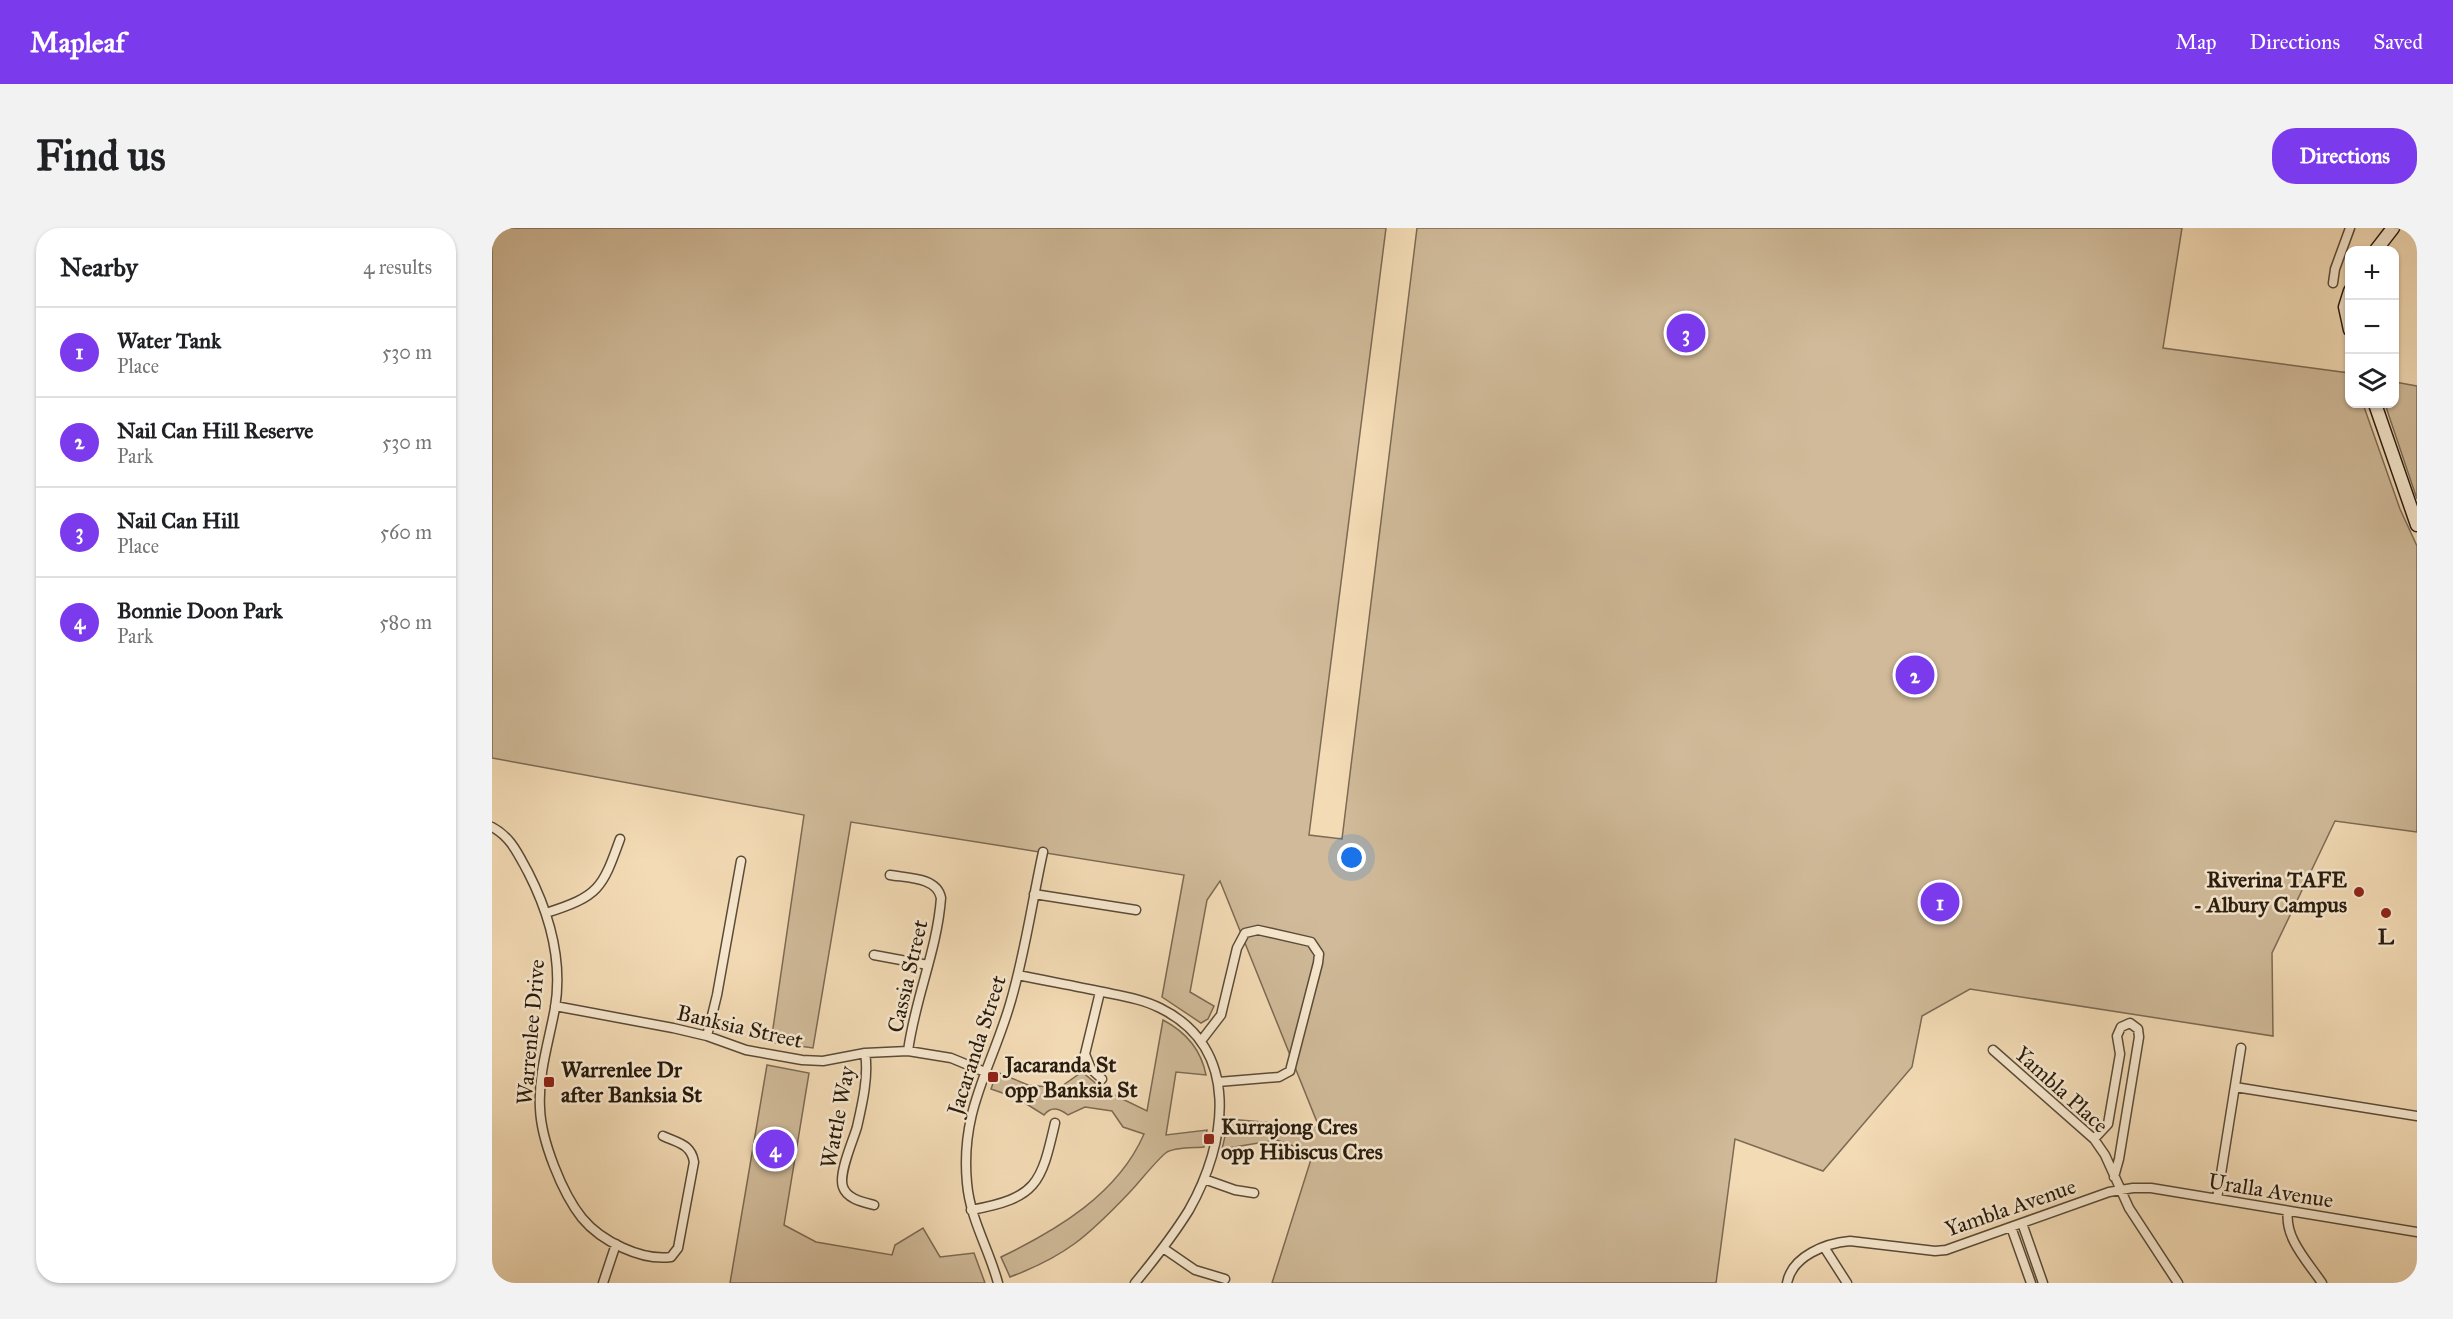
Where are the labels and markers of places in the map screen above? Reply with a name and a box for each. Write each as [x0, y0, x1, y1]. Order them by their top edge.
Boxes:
pin: 3 [1666, 310, 1706, 356]
pin: 2 [1896, 652, 1934, 698]
place label: Riverina TAFE - Albury Campus [2193, 866, 2347, 918]
pin: 1 [1920, 880, 1960, 924]
marker: Riverina TAFE - Albury Campus [2352, 885, 2366, 899]
marker: L [2379, 906, 2393, 920]
place label: L [2378, 923, 2395, 950]
place label: Jacaranda St opp Banksia St [1002, 1051, 1138, 1103]
place label: Warrenlee Dr after Banksia St [561, 1056, 702, 1108]
marker: Jacaranda St opp Banksia St [986, 1070, 1000, 1084]
marker: Warrenlee Dr after Banksia St [542, 1075, 556, 1089]
place label: Kurrajong Cres opp Hibiscus Cres [1221, 1113, 1383, 1165]
pin: 4 [756, 1126, 794, 1172]
marker: Kurrajong Cres opp Hibiscus Cres [1202, 1132, 1216, 1146]

